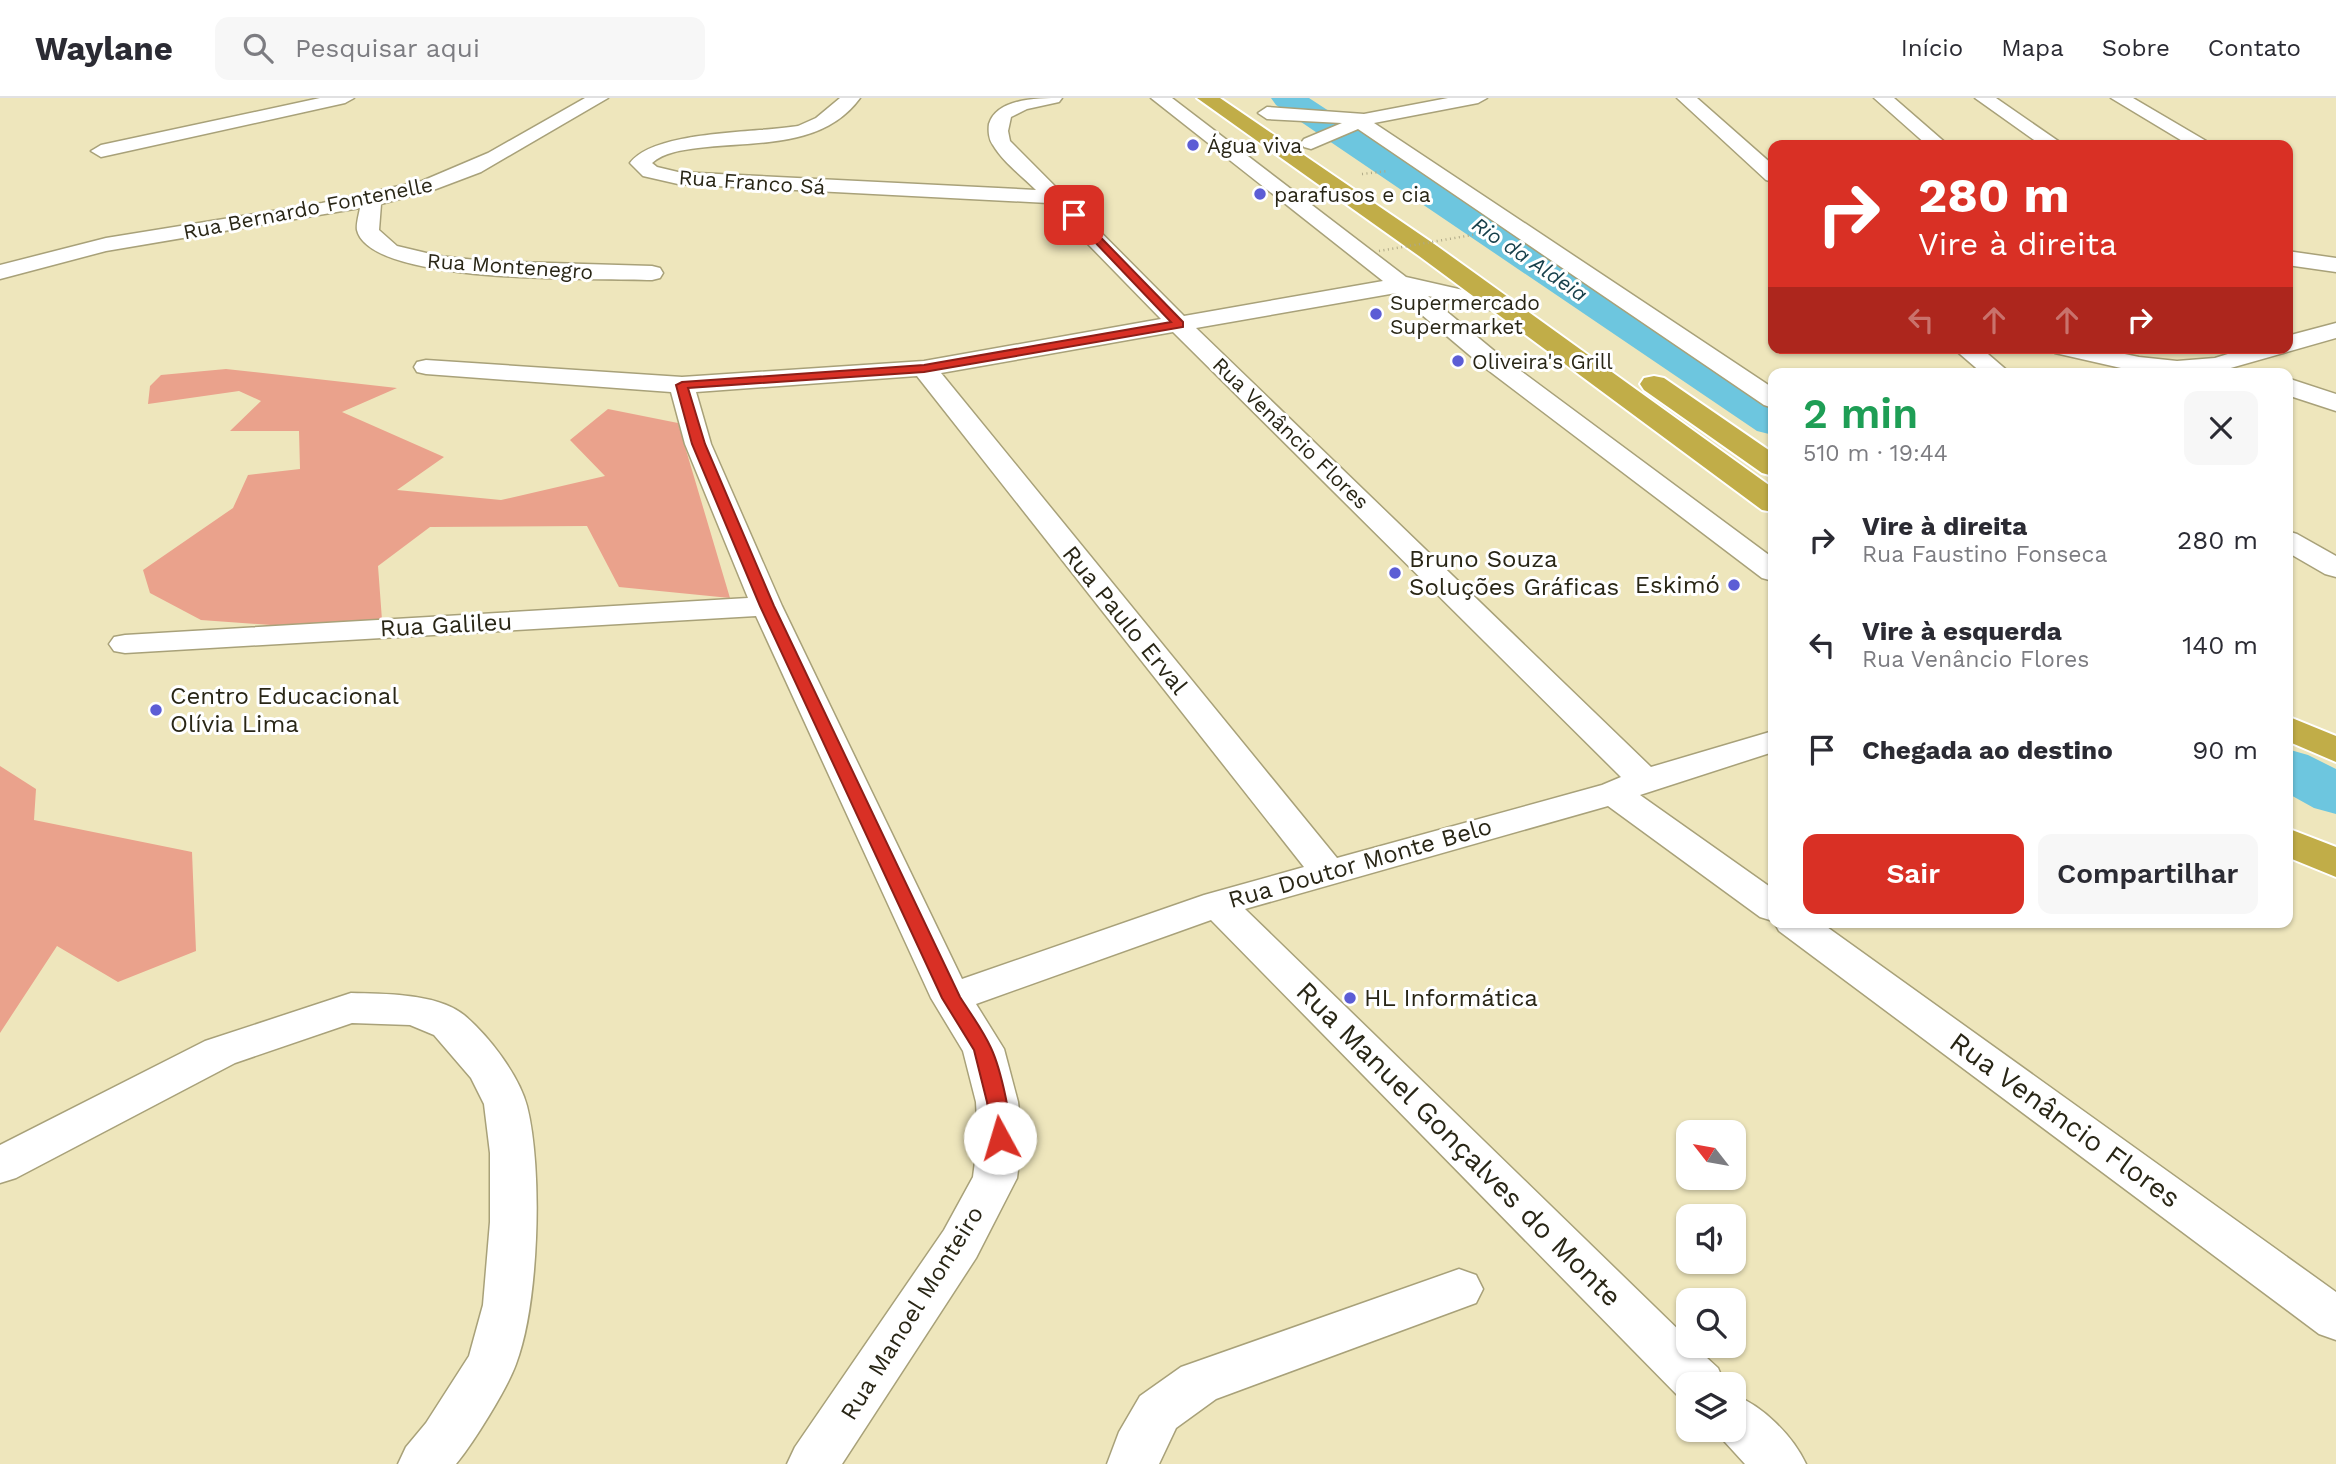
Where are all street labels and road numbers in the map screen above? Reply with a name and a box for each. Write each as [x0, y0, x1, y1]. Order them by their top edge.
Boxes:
street label: Rua Franco Sá [678, 164, 826, 200]
street label: Rua Bernardo Fontenelle [181, 172, 435, 244]
street label: Rua Montenegro [426, 248, 594, 284]
street label: Rua Venâncio Flores [1208, 352, 1374, 514]
street label: Rua Paulo Erval [1057, 540, 1194, 700]
street label: Rua Galileu [379, 608, 513, 642]
street label: Rua Doutor Monte Belo [1225, 812, 1495, 914]
street label: Rua Manuel Gonçalves do Monte [1290, 975, 1628, 1313]
street label: Rua Venâncio Flores [1943, 1025, 2187, 1215]
street label: Rua Manoel Monteiro [835, 1201, 989, 1425]

